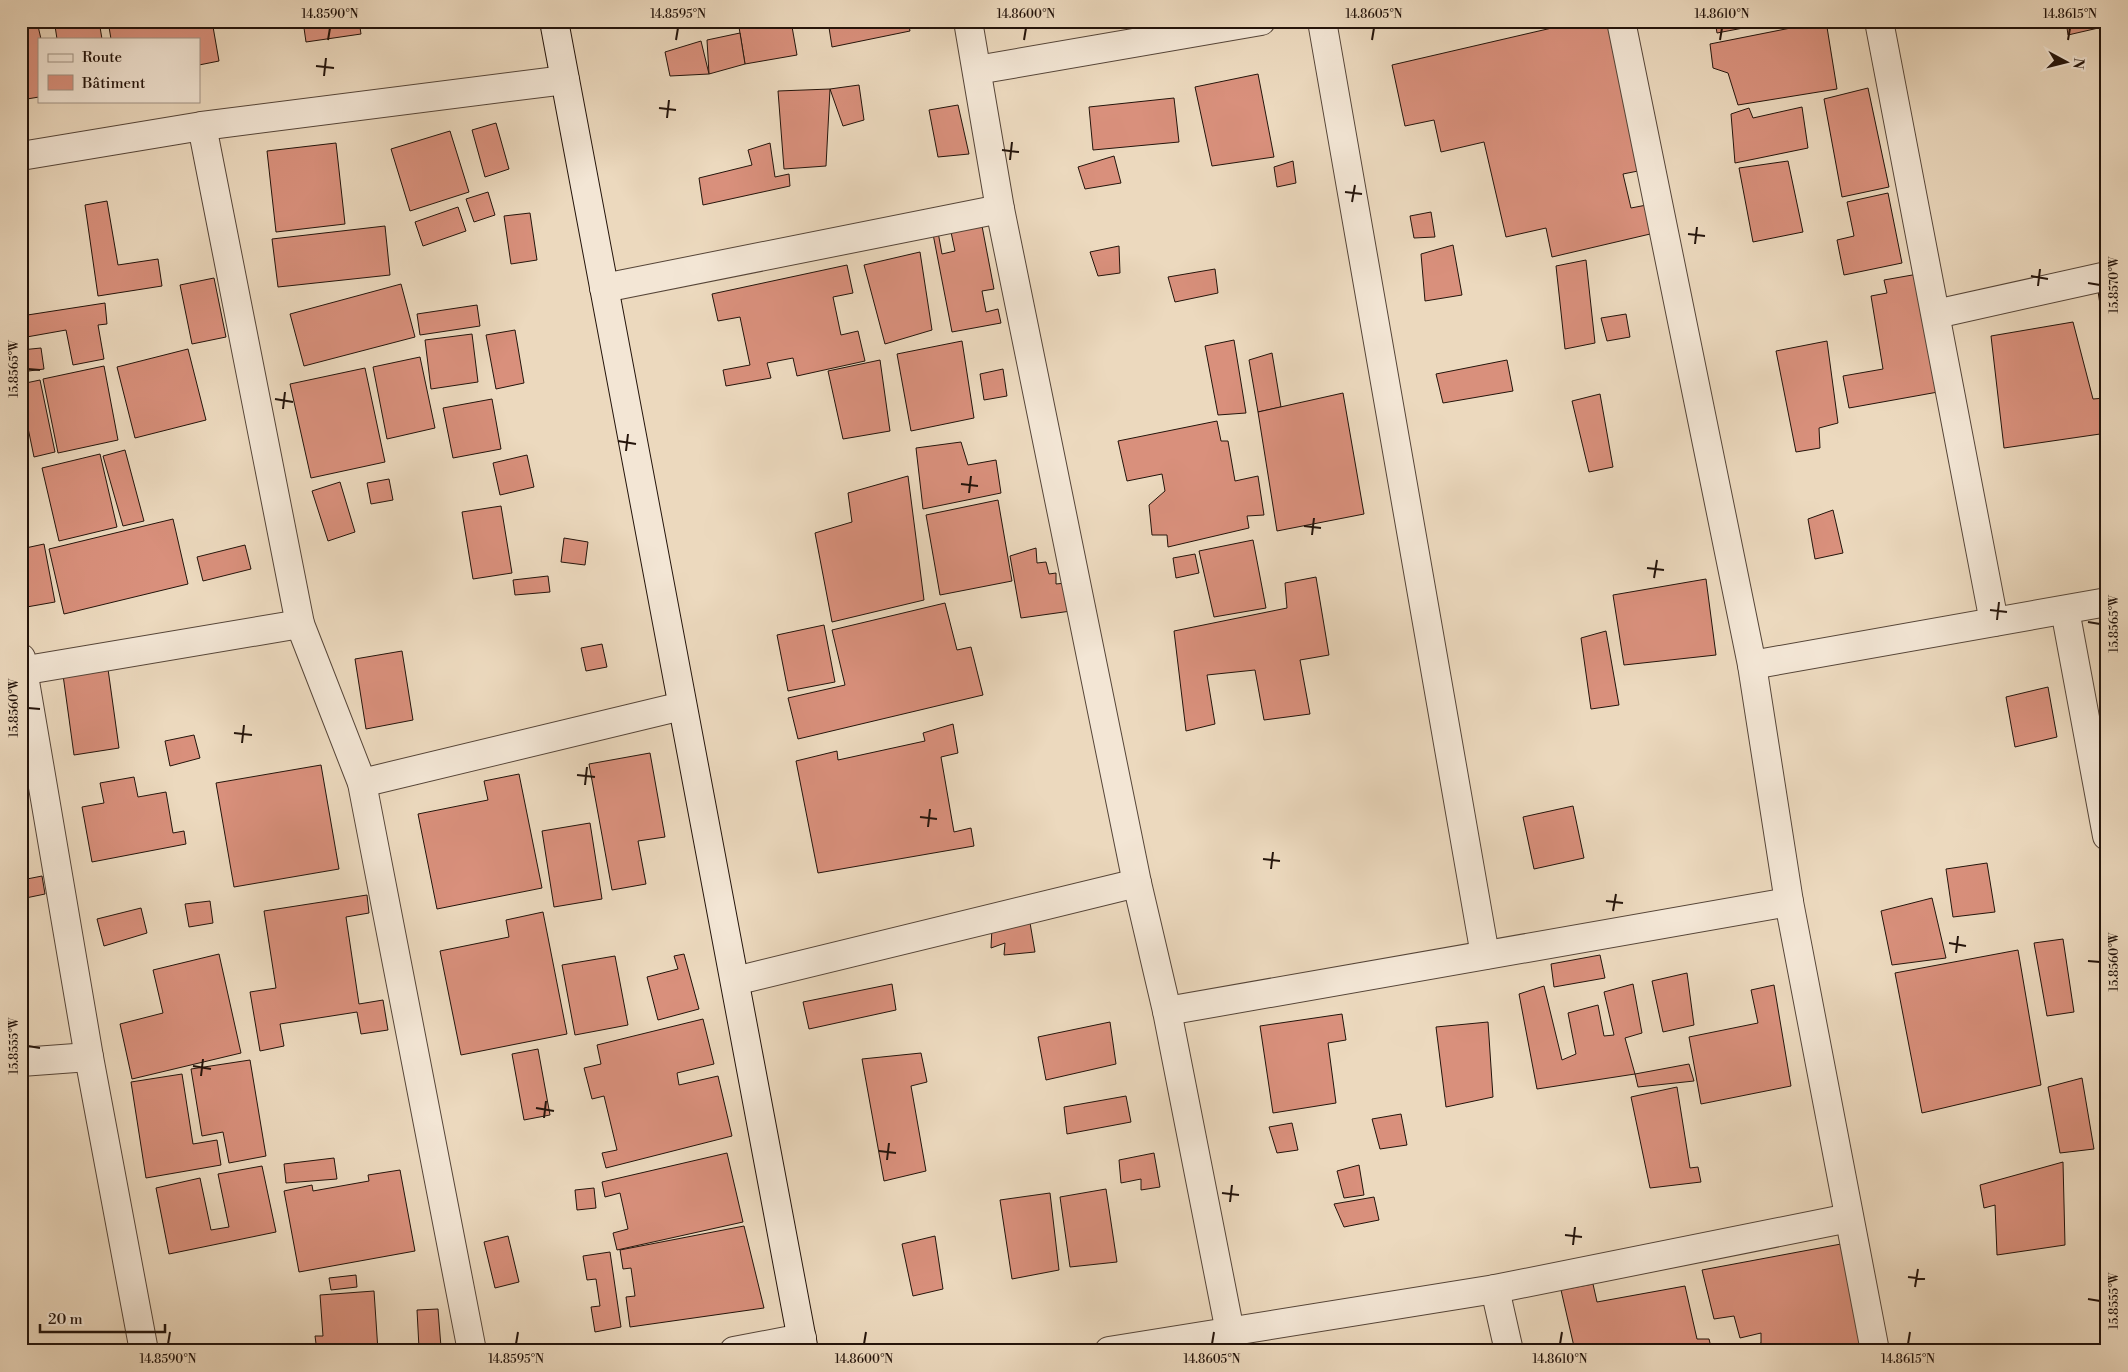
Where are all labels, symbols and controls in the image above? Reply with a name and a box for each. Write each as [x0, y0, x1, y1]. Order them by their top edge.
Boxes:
text: 14.8590°N [301, 7, 359, 22]
text: 14.8595°N [650, 7, 706, 22]
text: 14.8600°N [997, 7, 1055, 22]
text: 14.8605°N [1345, 7, 1403, 22]
text: 14.8610°N [1695, 7, 1749, 22]
text: 14.8615°N [2043, 7, 2097, 22]
legend [38, 38, 200, 102]
north arrow [2040, 38, 2090, 88]
text: Route [82, 48, 122, 67]
text: N [2068, 57, 2088, 70]
text: Bâtiment [81, 74, 146, 93]
text: 15.8570°W [2107, 255, 2122, 314]
text: 15.8565°W [7, 339, 22, 398]
text: 15.8565°W [2107, 594, 2122, 653]
text: 15.8560°W [7, 677, 22, 737]
text: 15.8560°W [2107, 931, 2122, 991]
text: 15.8555°W [7, 1016, 22, 1074]
text: 15.8555°W [2107, 1271, 2122, 1329]
scale bar [40, 1302, 165, 1334]
text: 20 m [48, 1310, 83, 1329]
text: 14.8590°N [139, 1352, 197, 1367]
text: 14.8595°N [488, 1352, 544, 1367]
text: 14.8600°N [835, 1352, 893, 1367]
text: 14.8605°N [1183, 1352, 1241, 1367]
text: 14.8610°N [1533, 1352, 1587, 1367]
text: 14.8615°N [1881, 1352, 1935, 1367]

